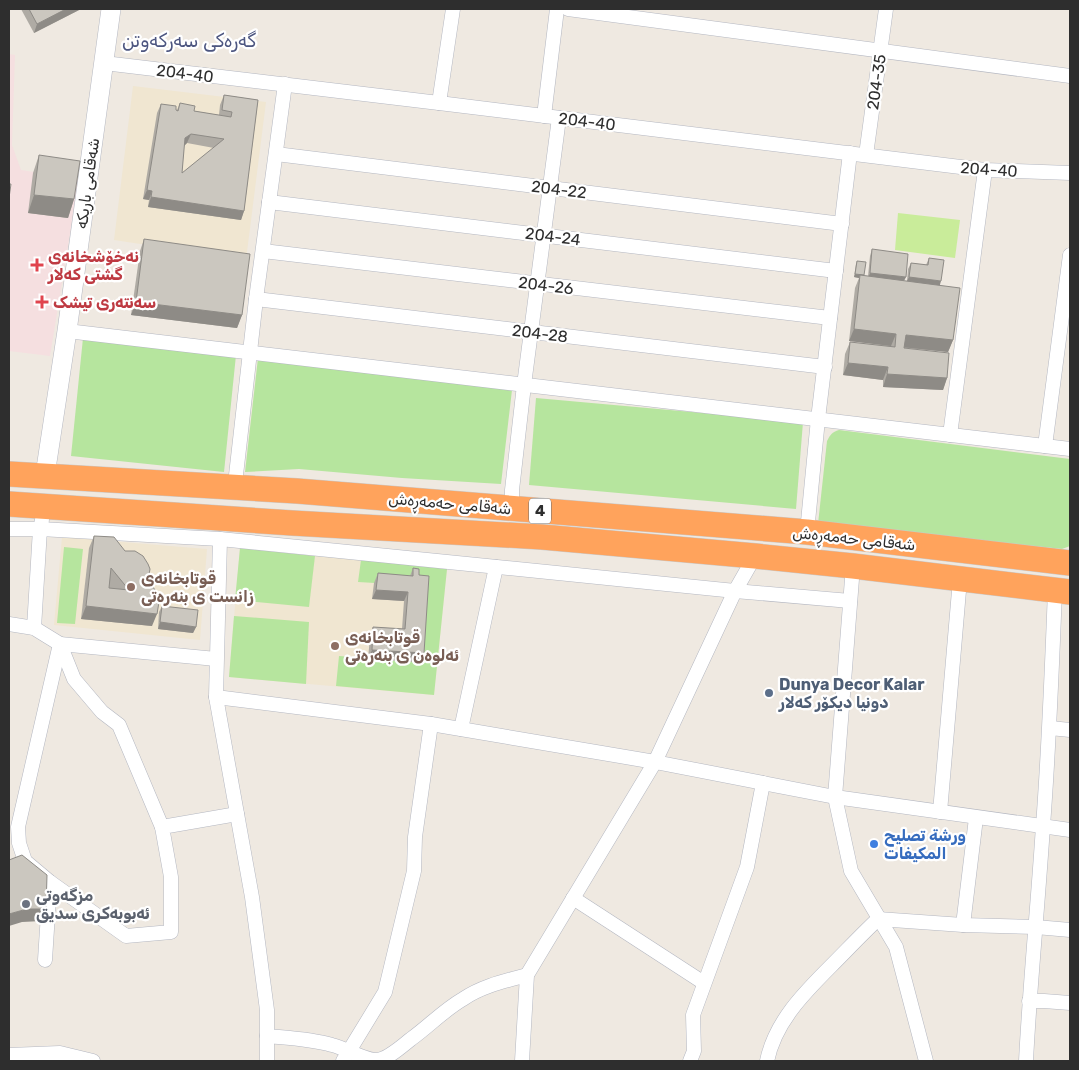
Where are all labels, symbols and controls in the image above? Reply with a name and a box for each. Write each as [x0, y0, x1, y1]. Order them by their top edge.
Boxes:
district label: گەرەکی سەرکەوتن [122, 29, 256, 52]
street label: 204-35 [863, 53, 890, 111]
street label: 204-40 [155, 61, 215, 86]
street label: 204-40 [557, 109, 617, 134]
street label: شەقامی باریکە [72, 136, 104, 230]
street label: 204-40 [960, 158, 1018, 181]
street label: 204-22 [530, 177, 588, 202]
street label: 204-24 [524, 224, 582, 249]
place label: نەخۆشخانەی گشتی کەلار [47, 247, 139, 284]
marker: نەخۆشخانەی گشتی کەلار [30, 258, 44, 272]
street label: 204-26 [517, 273, 575, 298]
place label: سەنتەری تیشک [53, 293, 156, 312]
marker: سەنتەری تیشک [35, 295, 49, 309]
street label: 204-28 [511, 321, 569, 346]
street label: شەقامی حەمەڕەش [387, 489, 512, 523]
road number: 4 [529, 498, 551, 524]
street label: شەقامی حەمەڕەش [791, 523, 916, 559]
place label: قوتابخانەی زانست ی بنەرەتی [141, 569, 254, 606]
marker: قوتابخانەی زانست ی بنەرەتی [125, 581, 137, 593]
place label: قوتابخانەی ئەلوەن ی بنەرەتی [345, 628, 459, 665]
marker: قوتابخانەی ئەلوەن ی بنەرەتی [329, 640, 341, 652]
place label: Dunya Decor Kalar دونیا دیکۆر کەلار [778, 675, 925, 712]
marker: Dunya Decor Kalar دونیا دیکۆر کەلار [763, 687, 775, 699]
place label: ورشة تصليح المكيفات [884, 826, 966, 863]
marker: ورشة تصليح المكيفات [868, 838, 880, 850]
place label: مزگەوتی ئەبوبەکری سدیق [36, 886, 150, 923]
marker: مزگەوتی ئەبوبەکری سدیق [20, 898, 32, 910]

